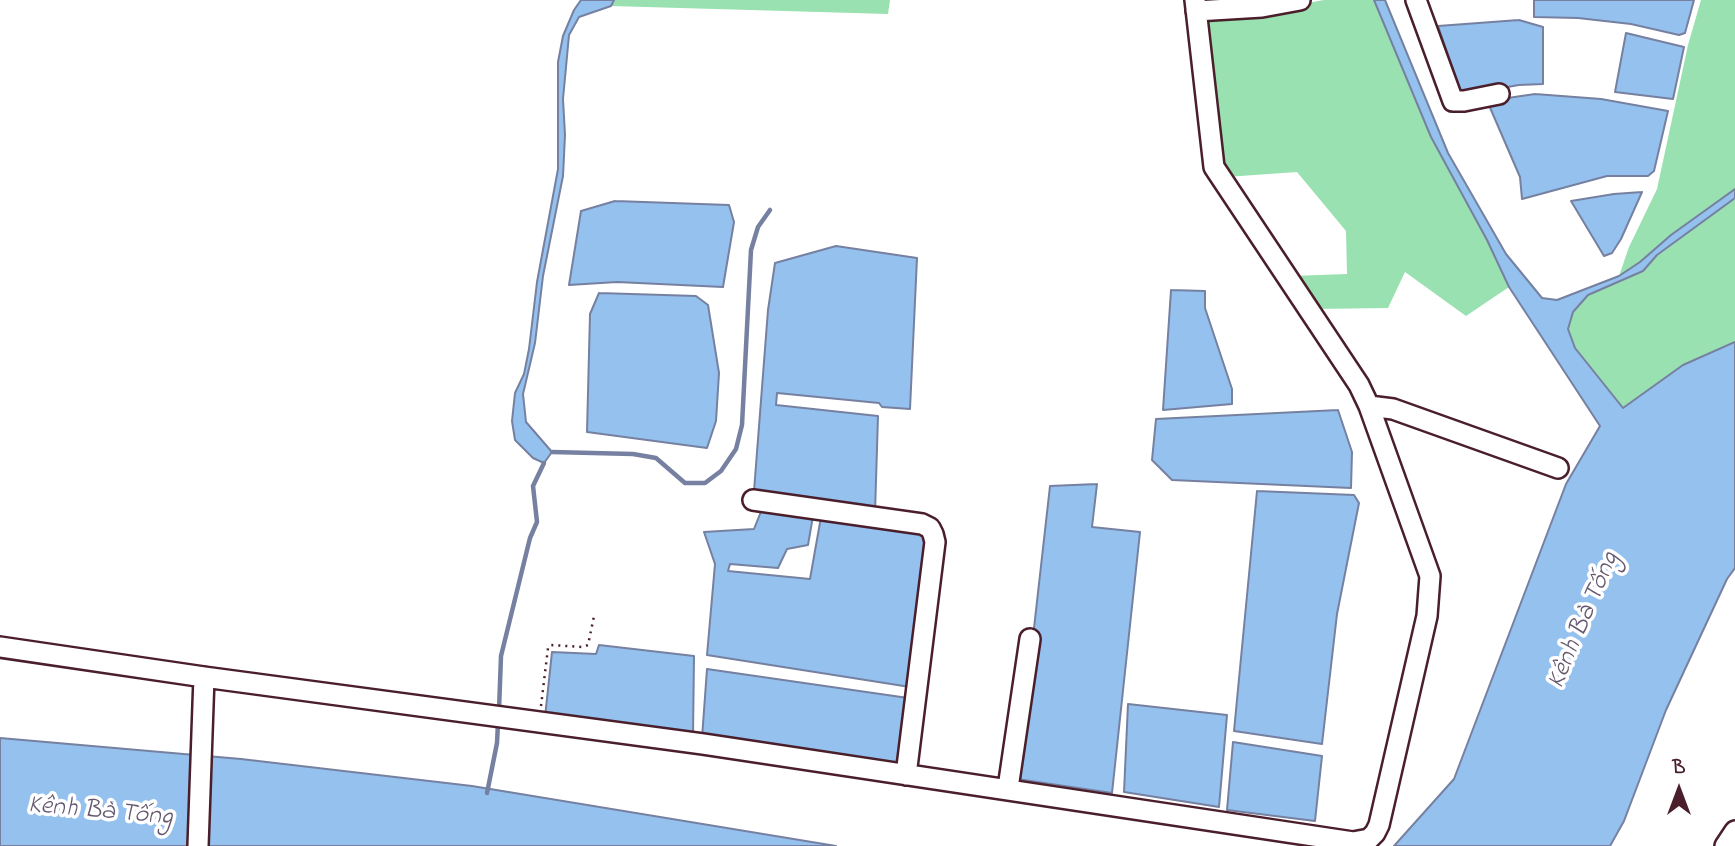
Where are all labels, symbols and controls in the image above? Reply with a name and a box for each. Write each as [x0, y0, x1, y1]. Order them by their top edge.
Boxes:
water label: Kênh Bà Tống [1542, 548, 1628, 694]
north arrow [1644, 755, 1714, 825]
text: B [1673, 755, 1685, 782]
water label: Kênh Bà Tống [26, 791, 174, 835]

